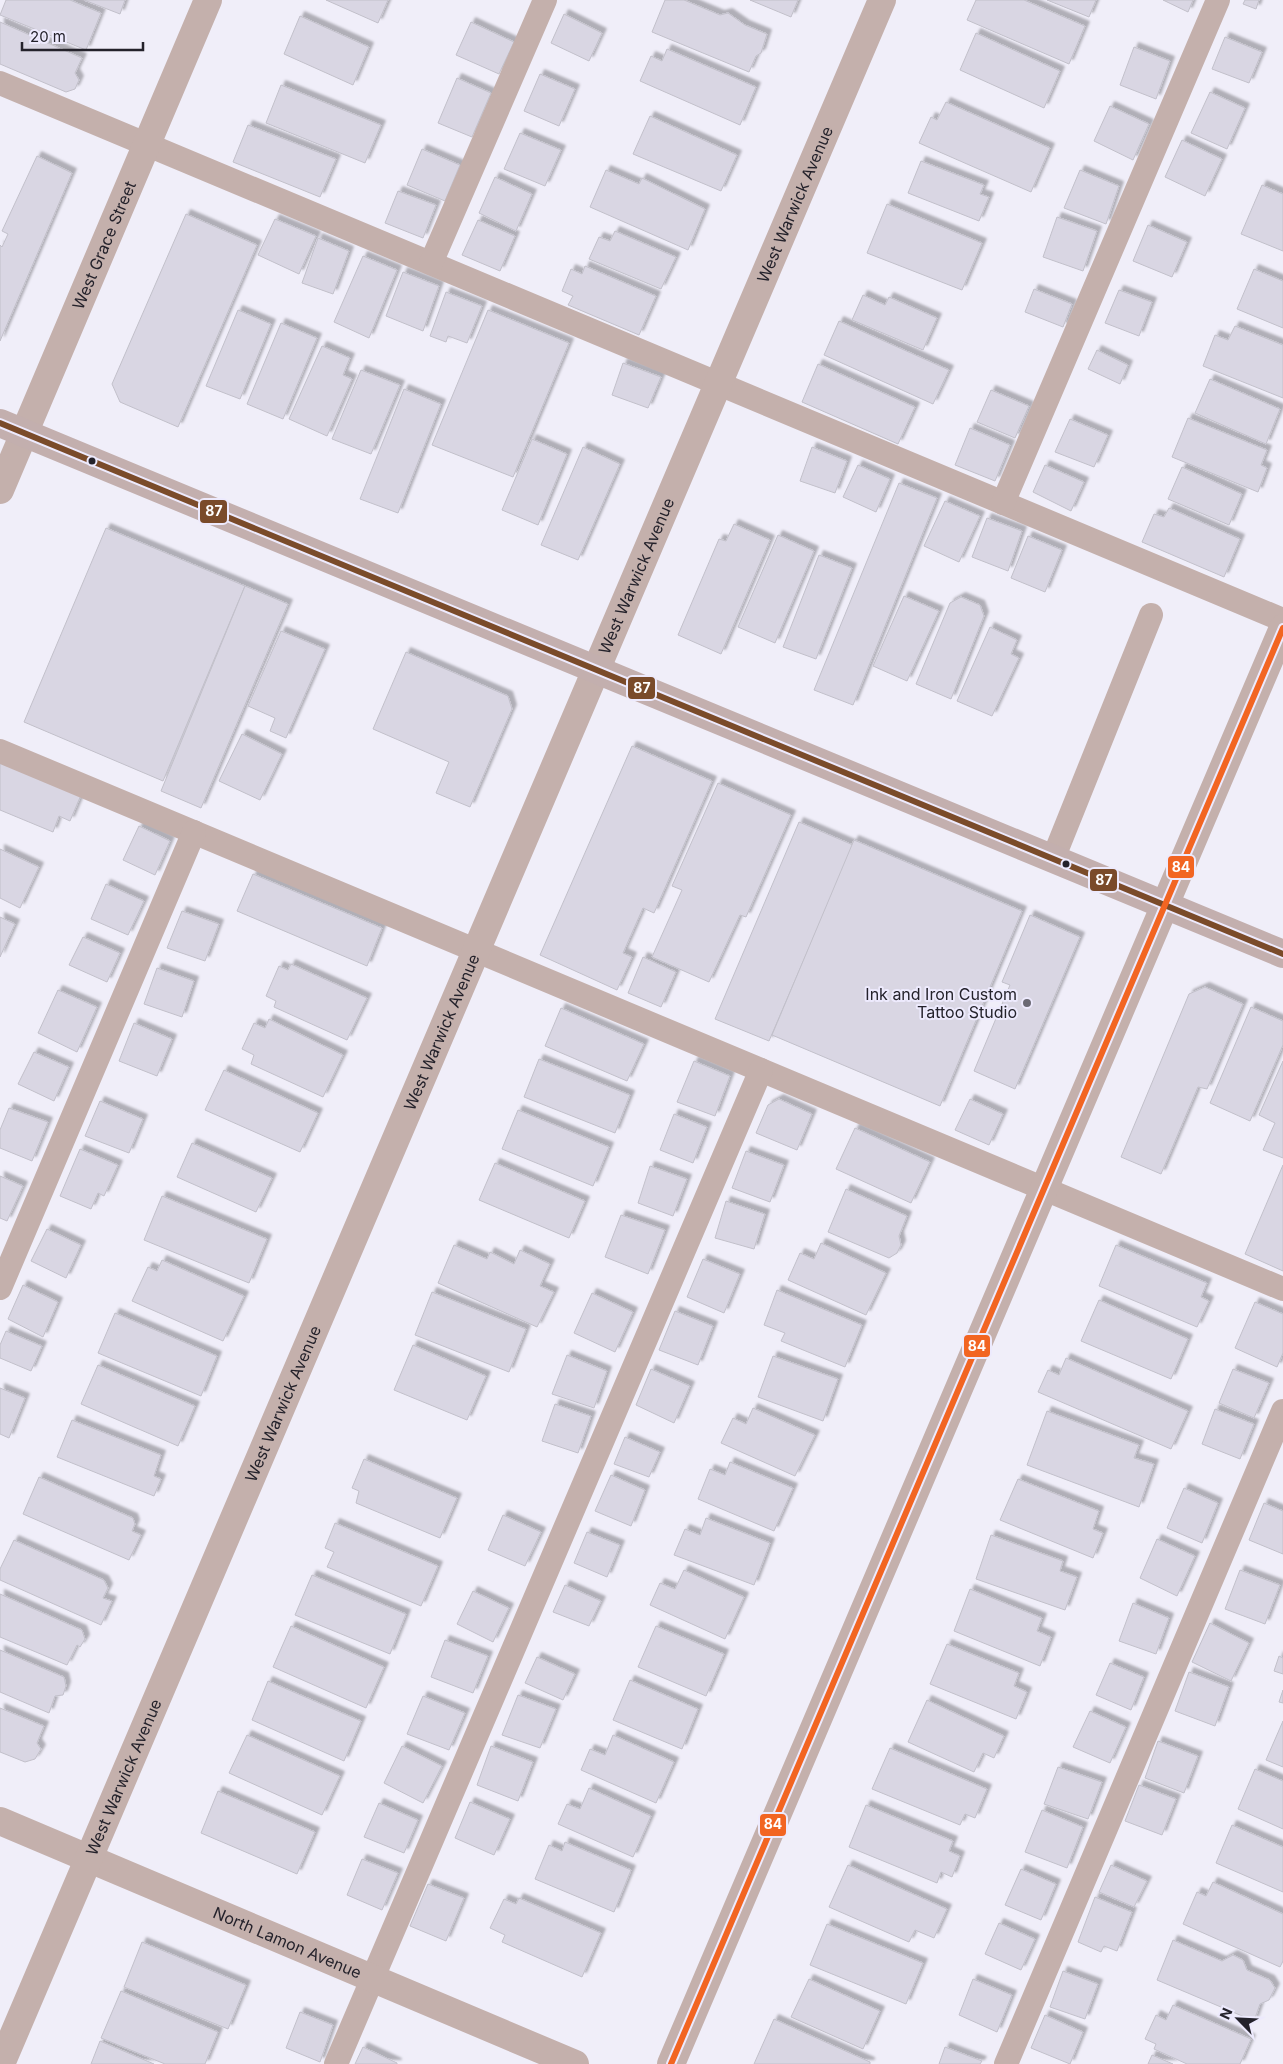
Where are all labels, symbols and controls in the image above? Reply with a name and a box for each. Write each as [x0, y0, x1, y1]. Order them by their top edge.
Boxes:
scale bar [22, 20, 144, 52]
text: 20 m [30, 27, 66, 46]
street label: West Warwick Avenue [753, 123, 837, 286]
street label: West Grace Street [68, 178, 140, 312]
unlabelled marker [87, 456, 97, 466]
street label: West Warwick Avenue [594, 495, 678, 657]
line badge: 87 [199, 499, 228, 524]
text: 87 [205, 502, 223, 519]
line badge: 87 [627, 676, 656, 700]
text: 87 [633, 679, 651, 696]
line badge: 84 [1167, 855, 1195, 879]
text: 84 [1172, 858, 1190, 875]
unlabelled marker [1061, 859, 1071, 869]
line badge: 87 [1089, 868, 1118, 892]
text: 87 [1095, 871, 1113, 888]
street label: West Warwick Avenue [399, 951, 484, 1113]
place label: Ink and Iron Custom Tattoo Studio [865, 984, 1017, 1022]
marker: Ink and Iron Custom Tattoo Studio [1021, 997, 1033, 1009]
street label: West Warwick Avenue [241, 1322, 325, 1485]
line badge: 84 [963, 1334, 991, 1358]
text: 84 [968, 1337, 986, 1354]
street label: West Warwick Avenue [81, 1696, 166, 1858]
line badge: 84 [759, 1813, 787, 1837]
text: 84 [764, 1815, 782, 1832]
street label: North Lamon Avenue [210, 1902, 364, 1983]
north arrow [1213, 1994, 1263, 2044]
text: N [1216, 2005, 1236, 2022]

